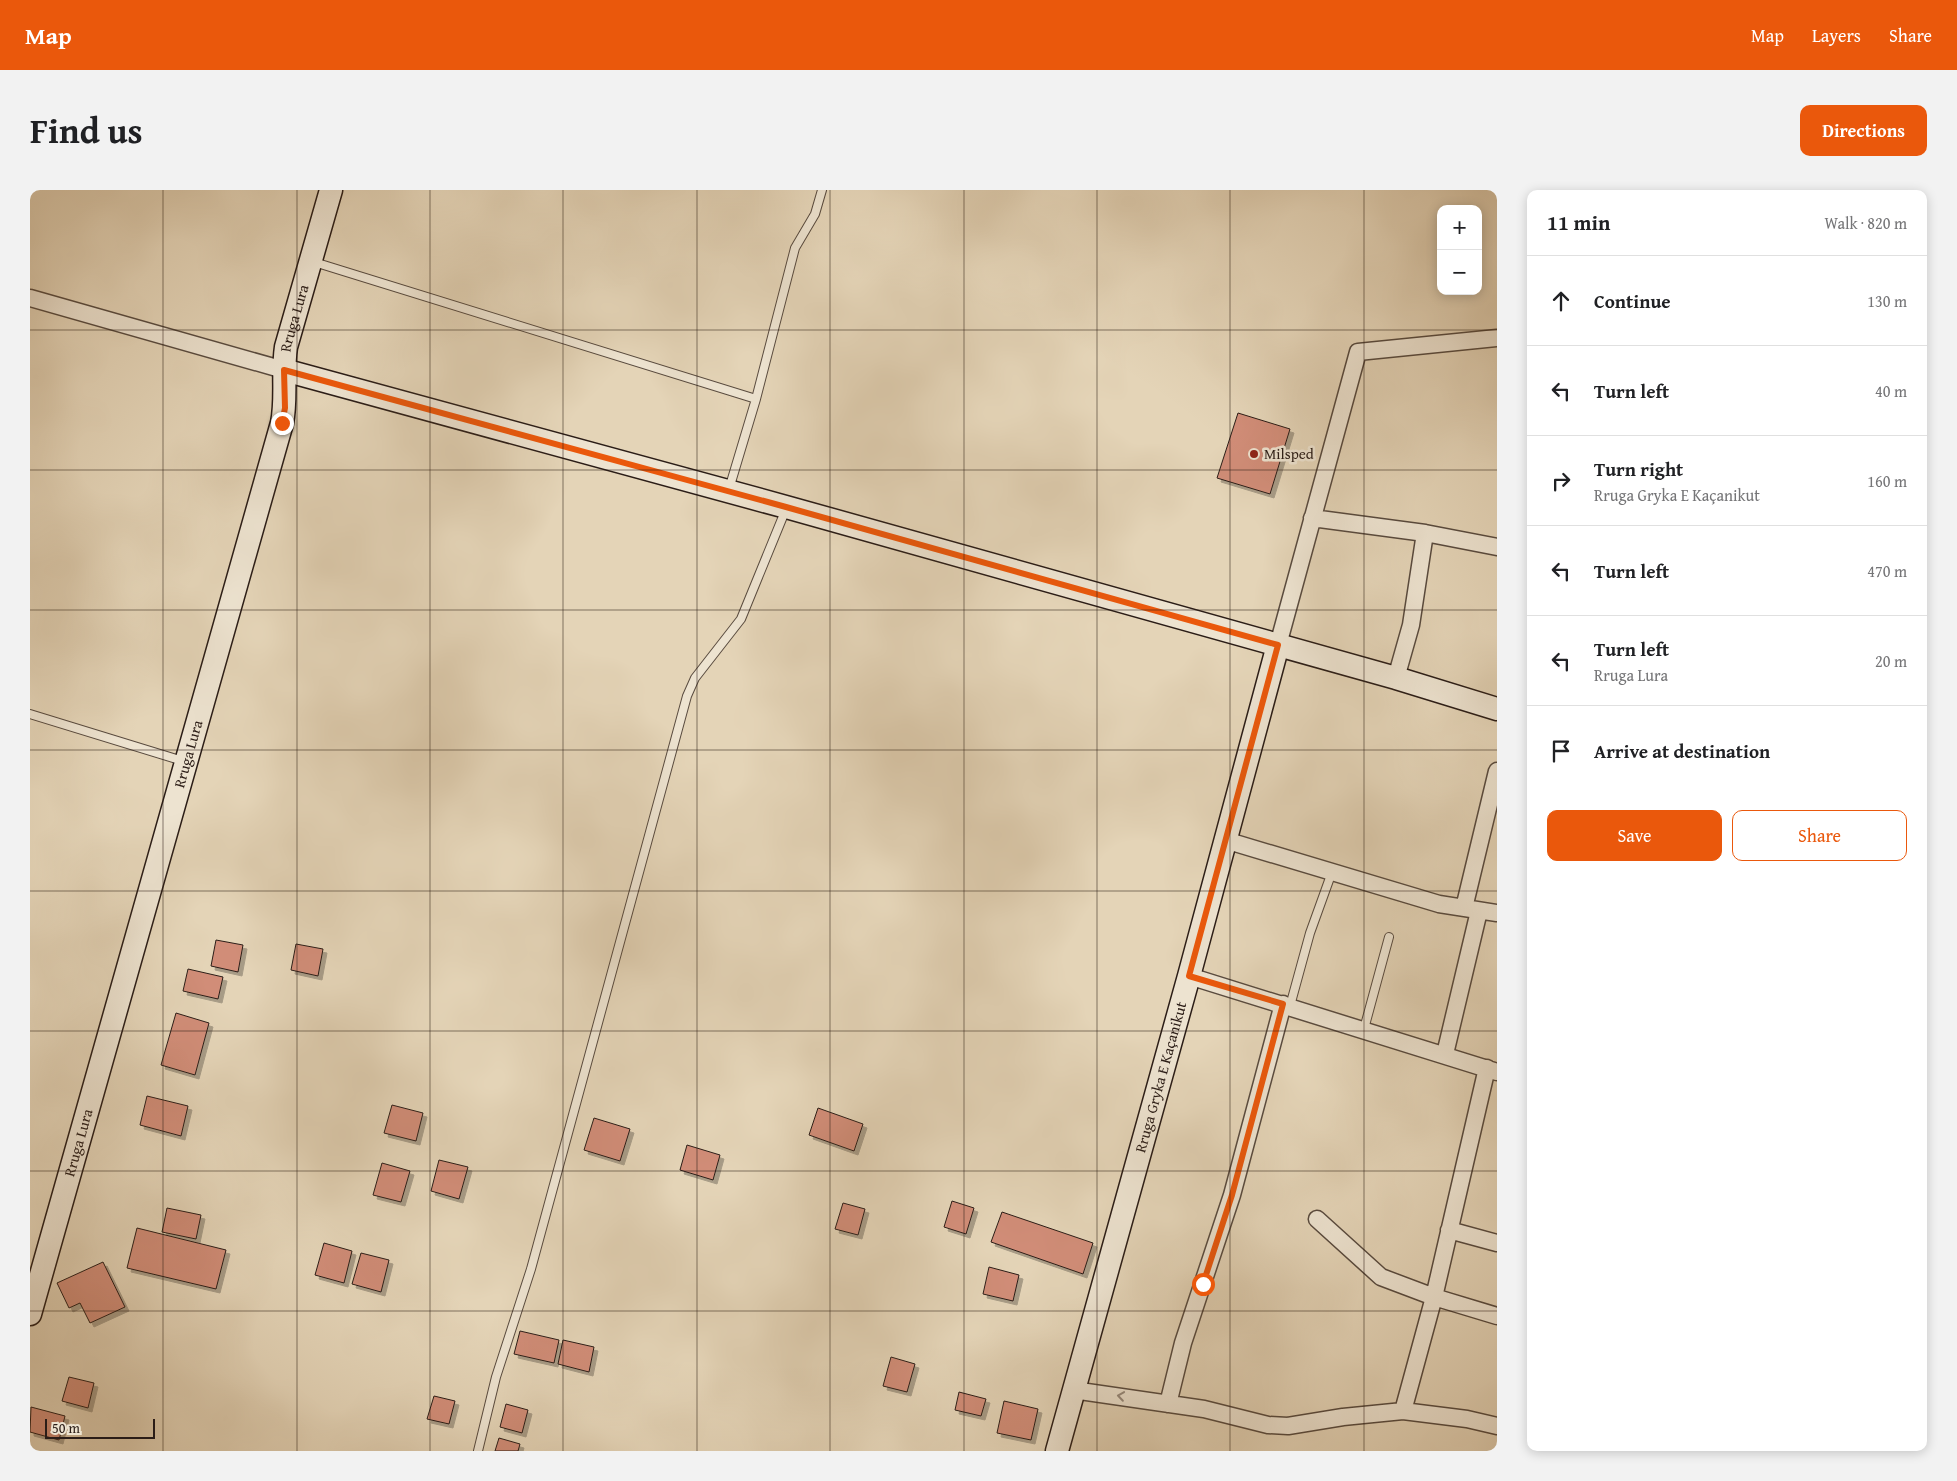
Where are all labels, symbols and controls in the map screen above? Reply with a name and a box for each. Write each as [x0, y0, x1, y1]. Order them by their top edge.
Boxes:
text: Map [25, 18, 72, 53]
text: Map [1751, 22, 1784, 49]
text: Layers [1812, 22, 1861, 49]
text: Share [1889, 22, 1932, 49]
text: Find us [30, 105, 143, 156]
button: Directions [1800, 105, 1927, 156]
map controls [1437, 205, 1482, 295]
button: + [1437, 205, 1482, 250]
text: 11 min [1547, 207, 1610, 238]
text: Walk · 820 m [1824, 211, 1907, 235]
button: − [1437, 250, 1482, 295]
street label: Rruga Lura [274, 282, 313, 353]
icon: ahead [1547, 287, 1575, 315]
text: Continue [1594, 287, 1671, 315]
text: 130 m [1867, 289, 1907, 313]
icon: left [1547, 377, 1575, 405]
text: Turn left [1594, 377, 1669, 405]
text: 40 m [1875, 379, 1907, 403]
route end [271, 412, 294, 435]
place label: Milsped [1264, 443, 1314, 464]
marker: Milsped [1248, 448, 1260, 460]
text: Turn right [1594, 455, 1683, 483]
icon: right [1547, 467, 1575, 495]
text: 160 m [1867, 469, 1907, 493]
text: Rruga Gryka E Kaçanikut [1594, 483, 1760, 507]
icon: left [1547, 557, 1575, 585]
text: Turn left [1594, 557, 1669, 585]
text: 470 m [1867, 559, 1907, 583]
text: Turn left [1594, 635, 1669, 663]
icon: left [1547, 647, 1575, 675]
text: 20 m [1875, 649, 1907, 673]
text: Rruga Lura [1594, 663, 1668, 687]
street label: Rruga Lura [168, 718, 207, 790]
icon: arrive [1547, 737, 1575, 765]
text: Arrive at destination [1594, 737, 1770, 765]
button: Save [1547, 810, 1722, 861]
button: Share [1732, 810, 1907, 861]
street label: Rruga Gryka E Kaçanikut [1129, 999, 1192, 1155]
street label: Rruga Lura [58, 1106, 98, 1179]
route start [1192, 1273, 1215, 1296]
one-way arrow [1116, 1391, 1124, 1402]
scale bar [45, 1416, 155, 1439]
text: 50 m [52, 1418, 80, 1438]

